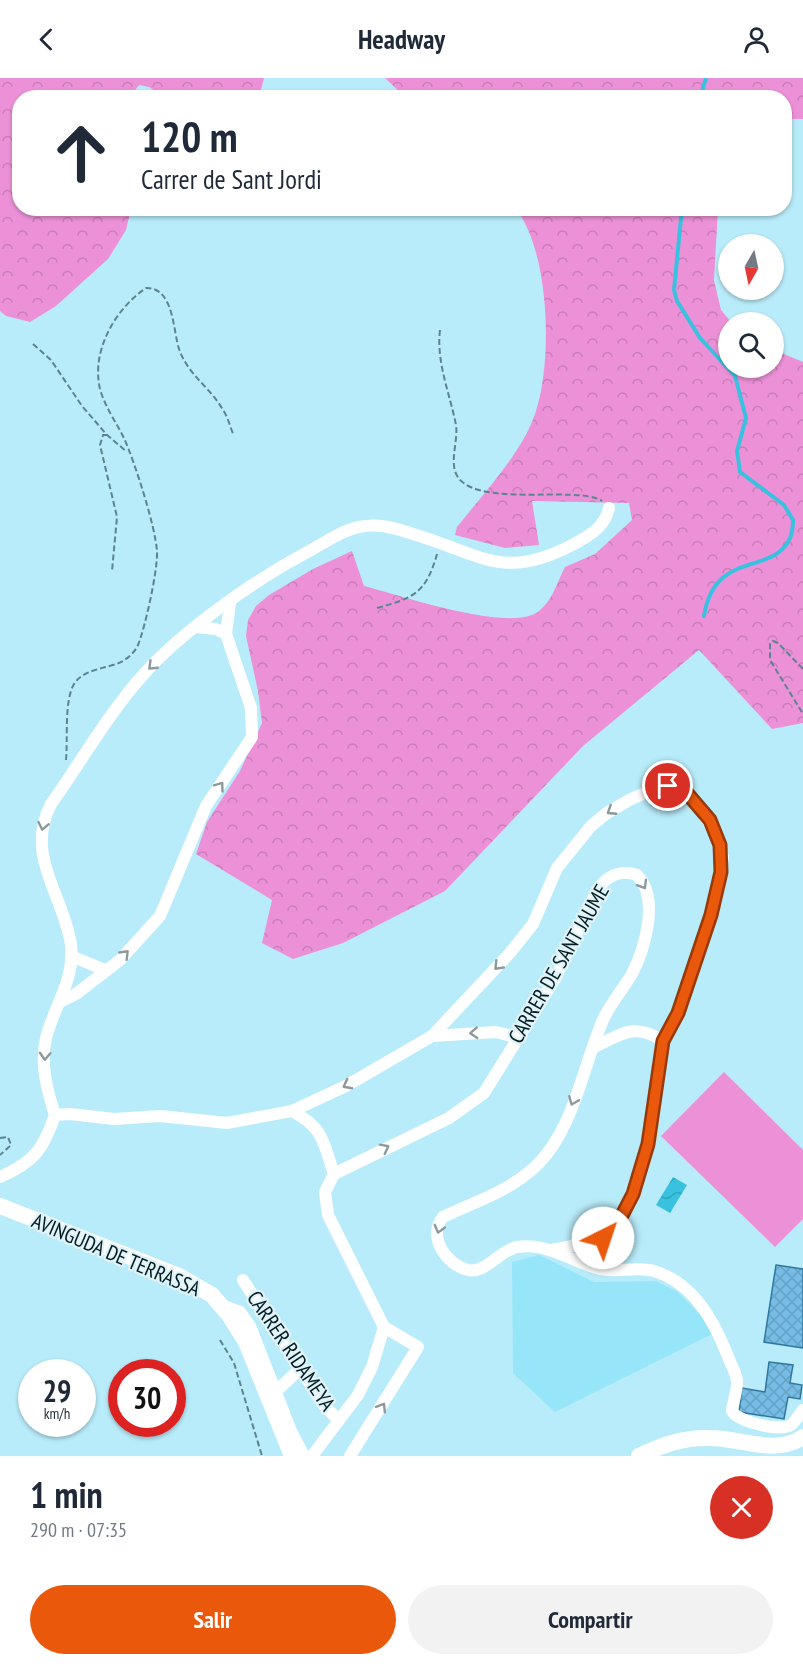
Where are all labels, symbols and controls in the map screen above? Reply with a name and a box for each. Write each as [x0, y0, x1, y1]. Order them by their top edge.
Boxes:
text: Headway [358, 22, 445, 56]
icon: back [30, 23, 63, 56]
icon: person [740, 23, 773, 56]
text: 120 m [141, 109, 238, 164]
icon: ahead [42, 114, 120, 192]
text: Carrer de Sant Jordi [141, 162, 322, 196]
north arrow [718, 234, 784, 300]
map controls [718, 234, 784, 378]
button: search [718, 312, 784, 378]
one-way arrow [148, 659, 159, 670]
pin [642, 760, 693, 811]
icon: arrive [651, 769, 684, 802]
one-way arrow [213, 782, 224, 793]
one-way arrow [607, 804, 618, 815]
one-way arrow [37, 821, 50, 831]
one-way arrow [636, 878, 647, 889]
street label: CARRER DE SANT JAUME [502, 880, 615, 1048]
one-way arrow [118, 950, 129, 961]
one-way arrow [494, 959, 505, 969]
one-way arrow [470, 1027, 479, 1040]
one-way arrow [38, 1051, 51, 1060]
one-way arrow [342, 1078, 353, 1089]
one-way arrow [568, 1095, 580, 1106]
one-way arrow [379, 1144, 390, 1155]
position arrow [571, 1206, 635, 1270]
street label: AVINGUDA DE TERRASSA [28, 1207, 205, 1302]
one-way arrow [434, 1223, 446, 1234]
street label: CARRER RIDAMEYA [241, 1286, 341, 1416]
speed limit sign: 30 [108, 1359, 186, 1437]
text: 29 [43, 1371, 71, 1410]
one-way arrow [375, 1403, 387, 1413]
text: km/h [44, 1404, 70, 1423]
text: 1 min [30, 1471, 103, 1518]
button: close [710, 1476, 773, 1539]
text: 290 m · 07:35 [30, 1517, 127, 1543]
button: Salir [30, 1585, 396, 1654]
button: Compartir [408, 1585, 773, 1654]

